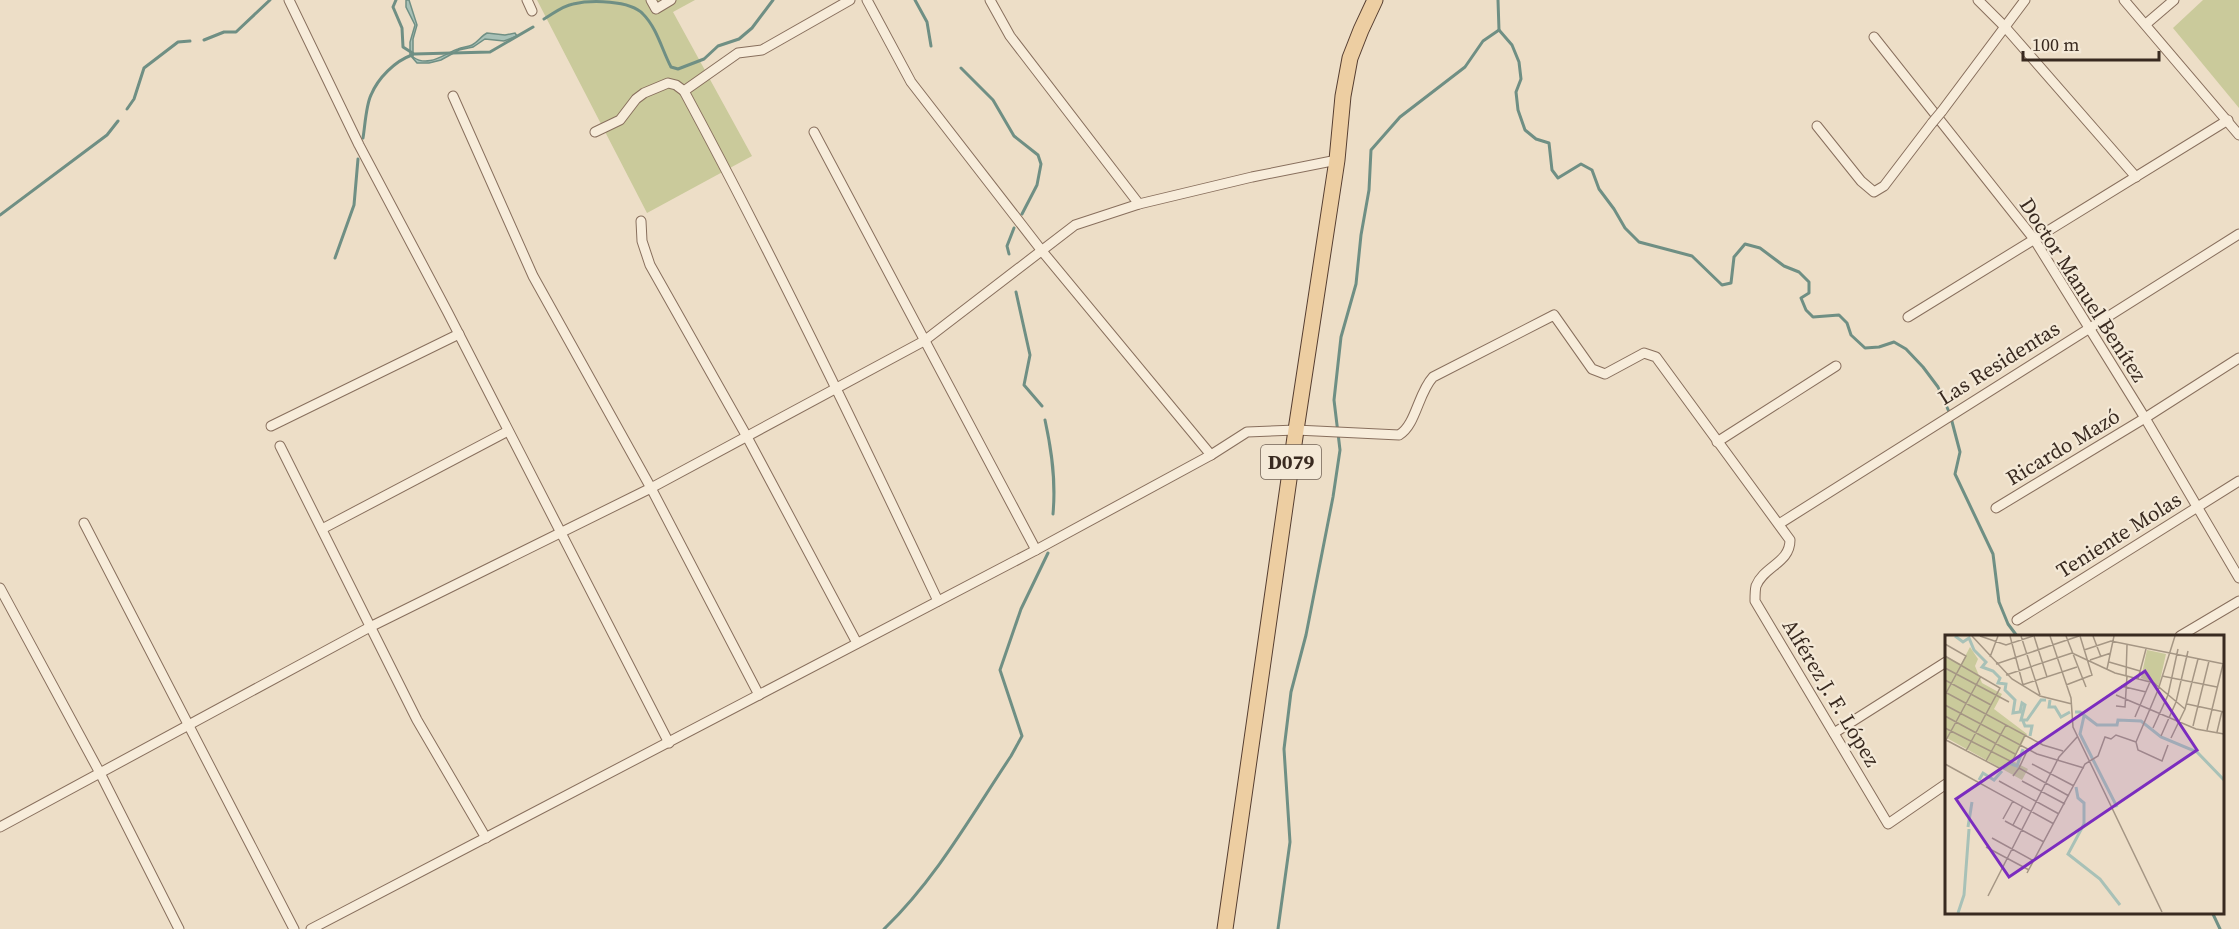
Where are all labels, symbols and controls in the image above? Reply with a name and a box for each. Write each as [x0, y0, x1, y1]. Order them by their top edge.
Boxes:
scale bar [2023, 24, 2160, 62]
text: 100 m [2032, 32, 2079, 57]
street label: Doctor Manuel Benítez [2013, 192, 2154, 388]
street label: Las Residentas [1932, 314, 2065, 412]
street label: Ricardo Mazó [2000, 401, 2125, 492]
road number: D079 [1261, 445, 1321, 479]
street label: Teniente Molas [2051, 485, 2187, 585]
street label: Alférez J. F. López [1776, 613, 1887, 772]
inset map [1945, 635, 2224, 914]

